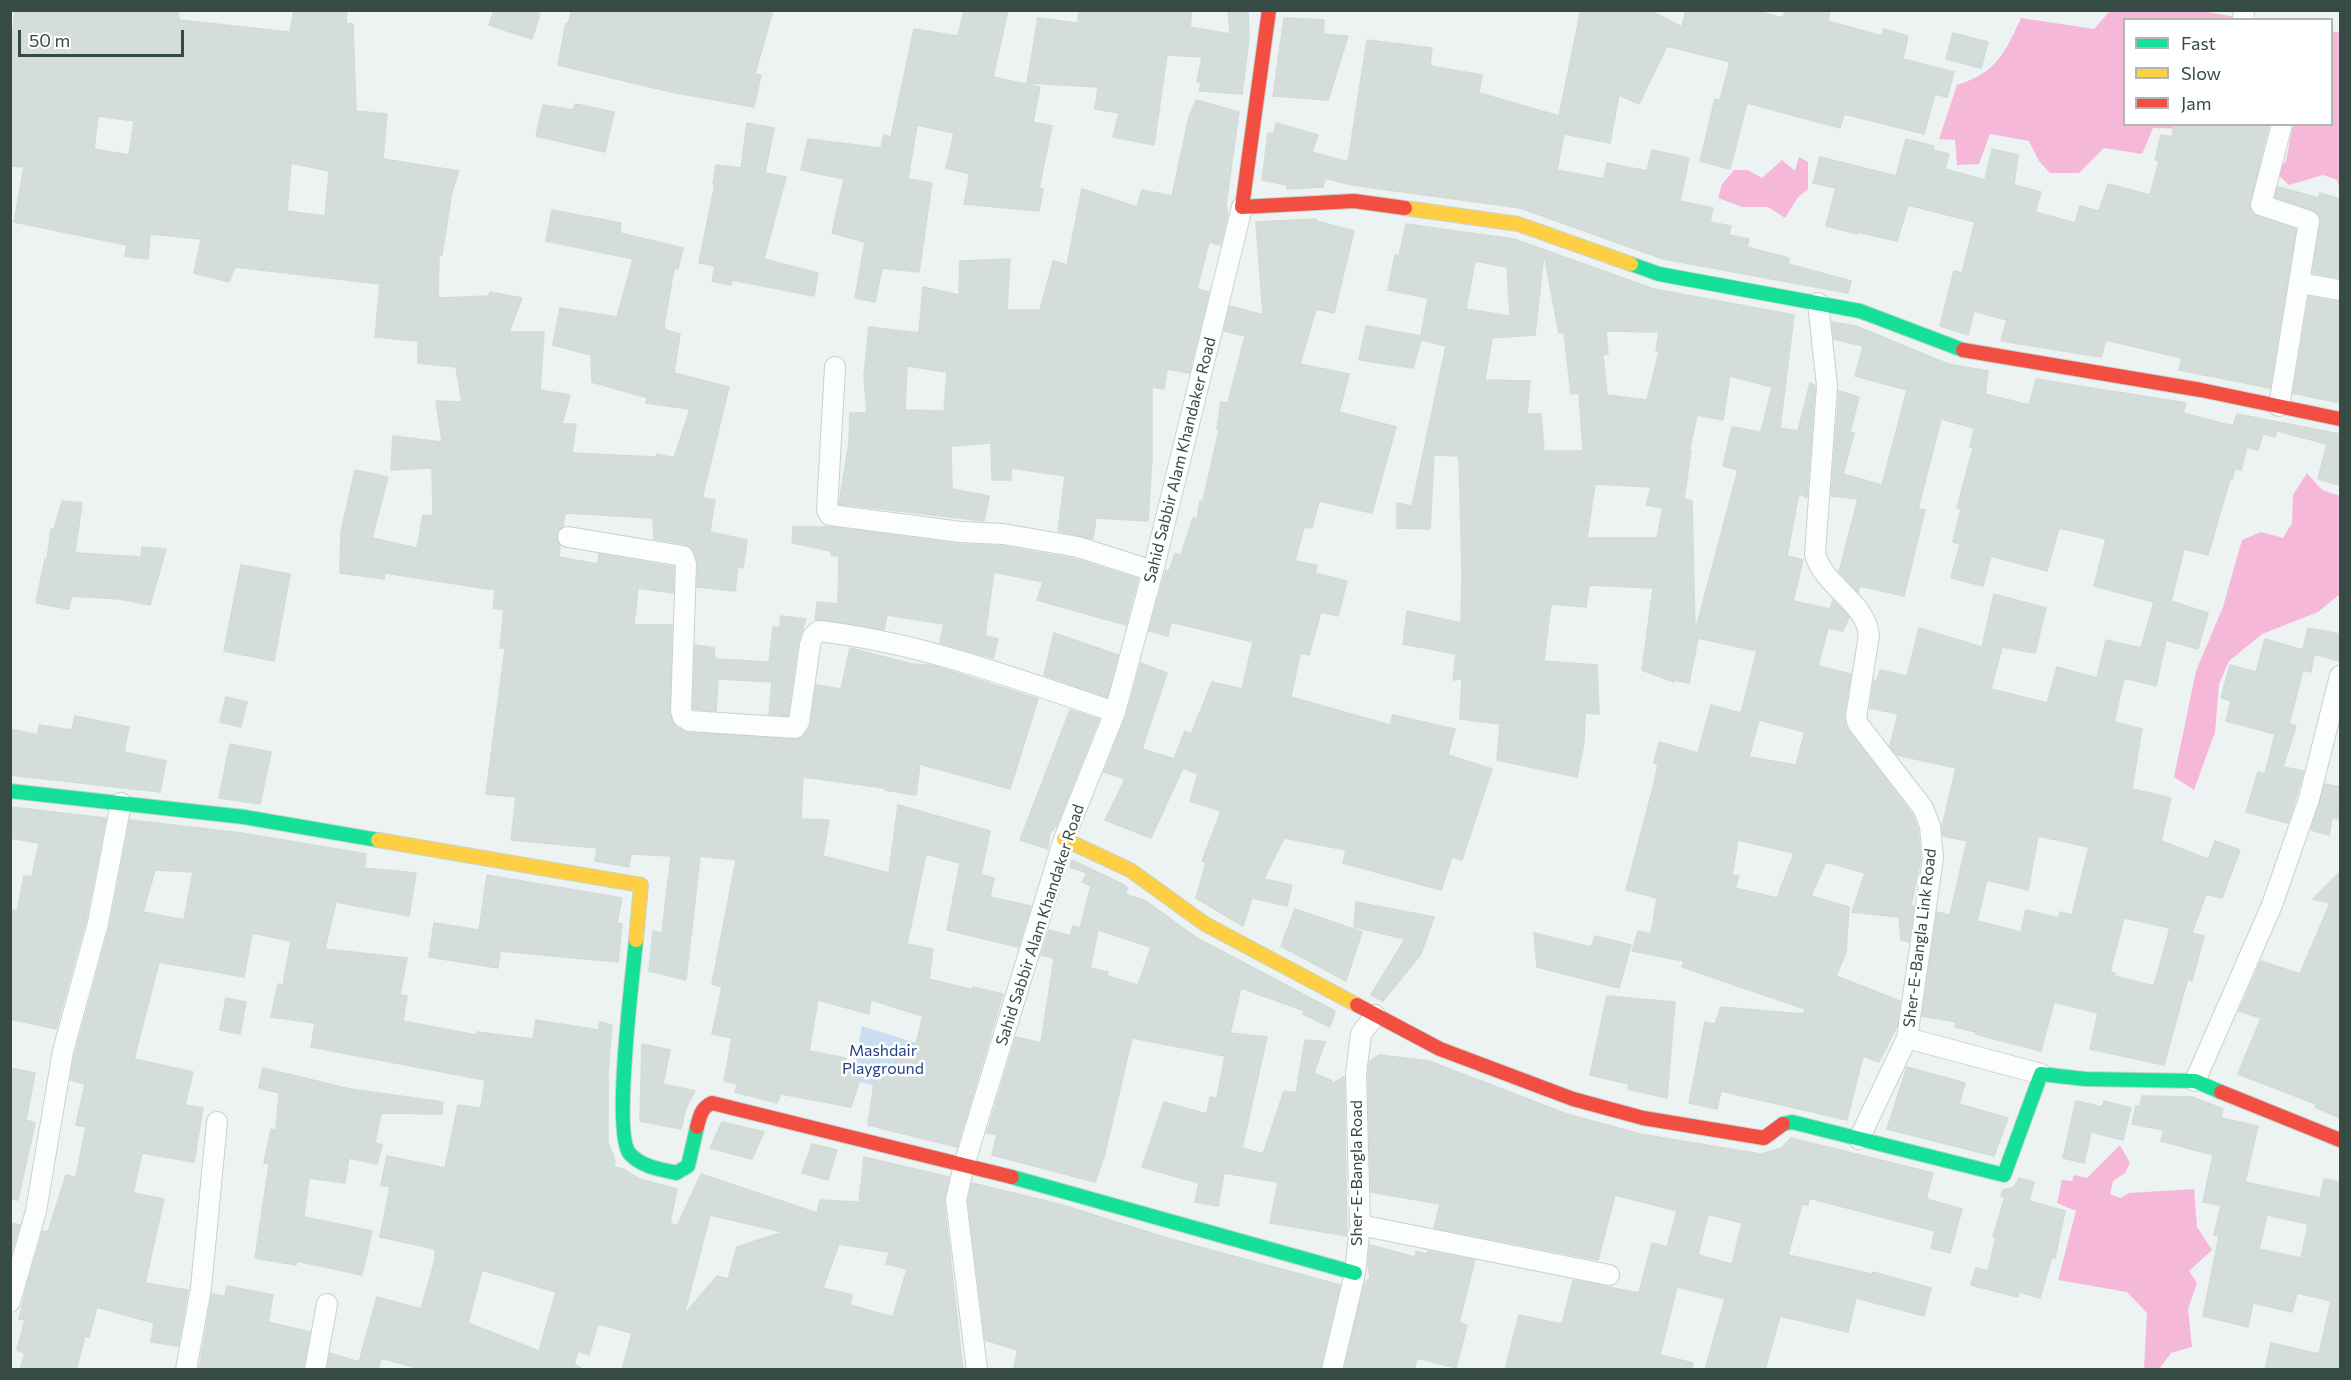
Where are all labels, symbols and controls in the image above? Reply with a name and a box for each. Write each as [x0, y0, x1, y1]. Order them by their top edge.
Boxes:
scale bar [21, 18, 188, 56]
legend [2123, 18, 2333, 126]
text: 50 m [29, 29, 70, 51]
text: Fast [2181, 32, 2216, 54]
text: Slow [2181, 62, 2221, 84]
text: Jam [2181, 92, 2211, 114]
street label: Sahid Sabbir Alam Khandaker Road [1140, 335, 1220, 585]
street label: Sahid Sabbir Alam Khandaker Road [992, 802, 1088, 1048]
street label: Sher-E-Bangla Link Road [1900, 848, 1940, 1028]
park label: Mashdair Playground [842, 1041, 924, 1079]
street label: Sher-E-Bangla Road [1347, 1100, 1367, 1246]

